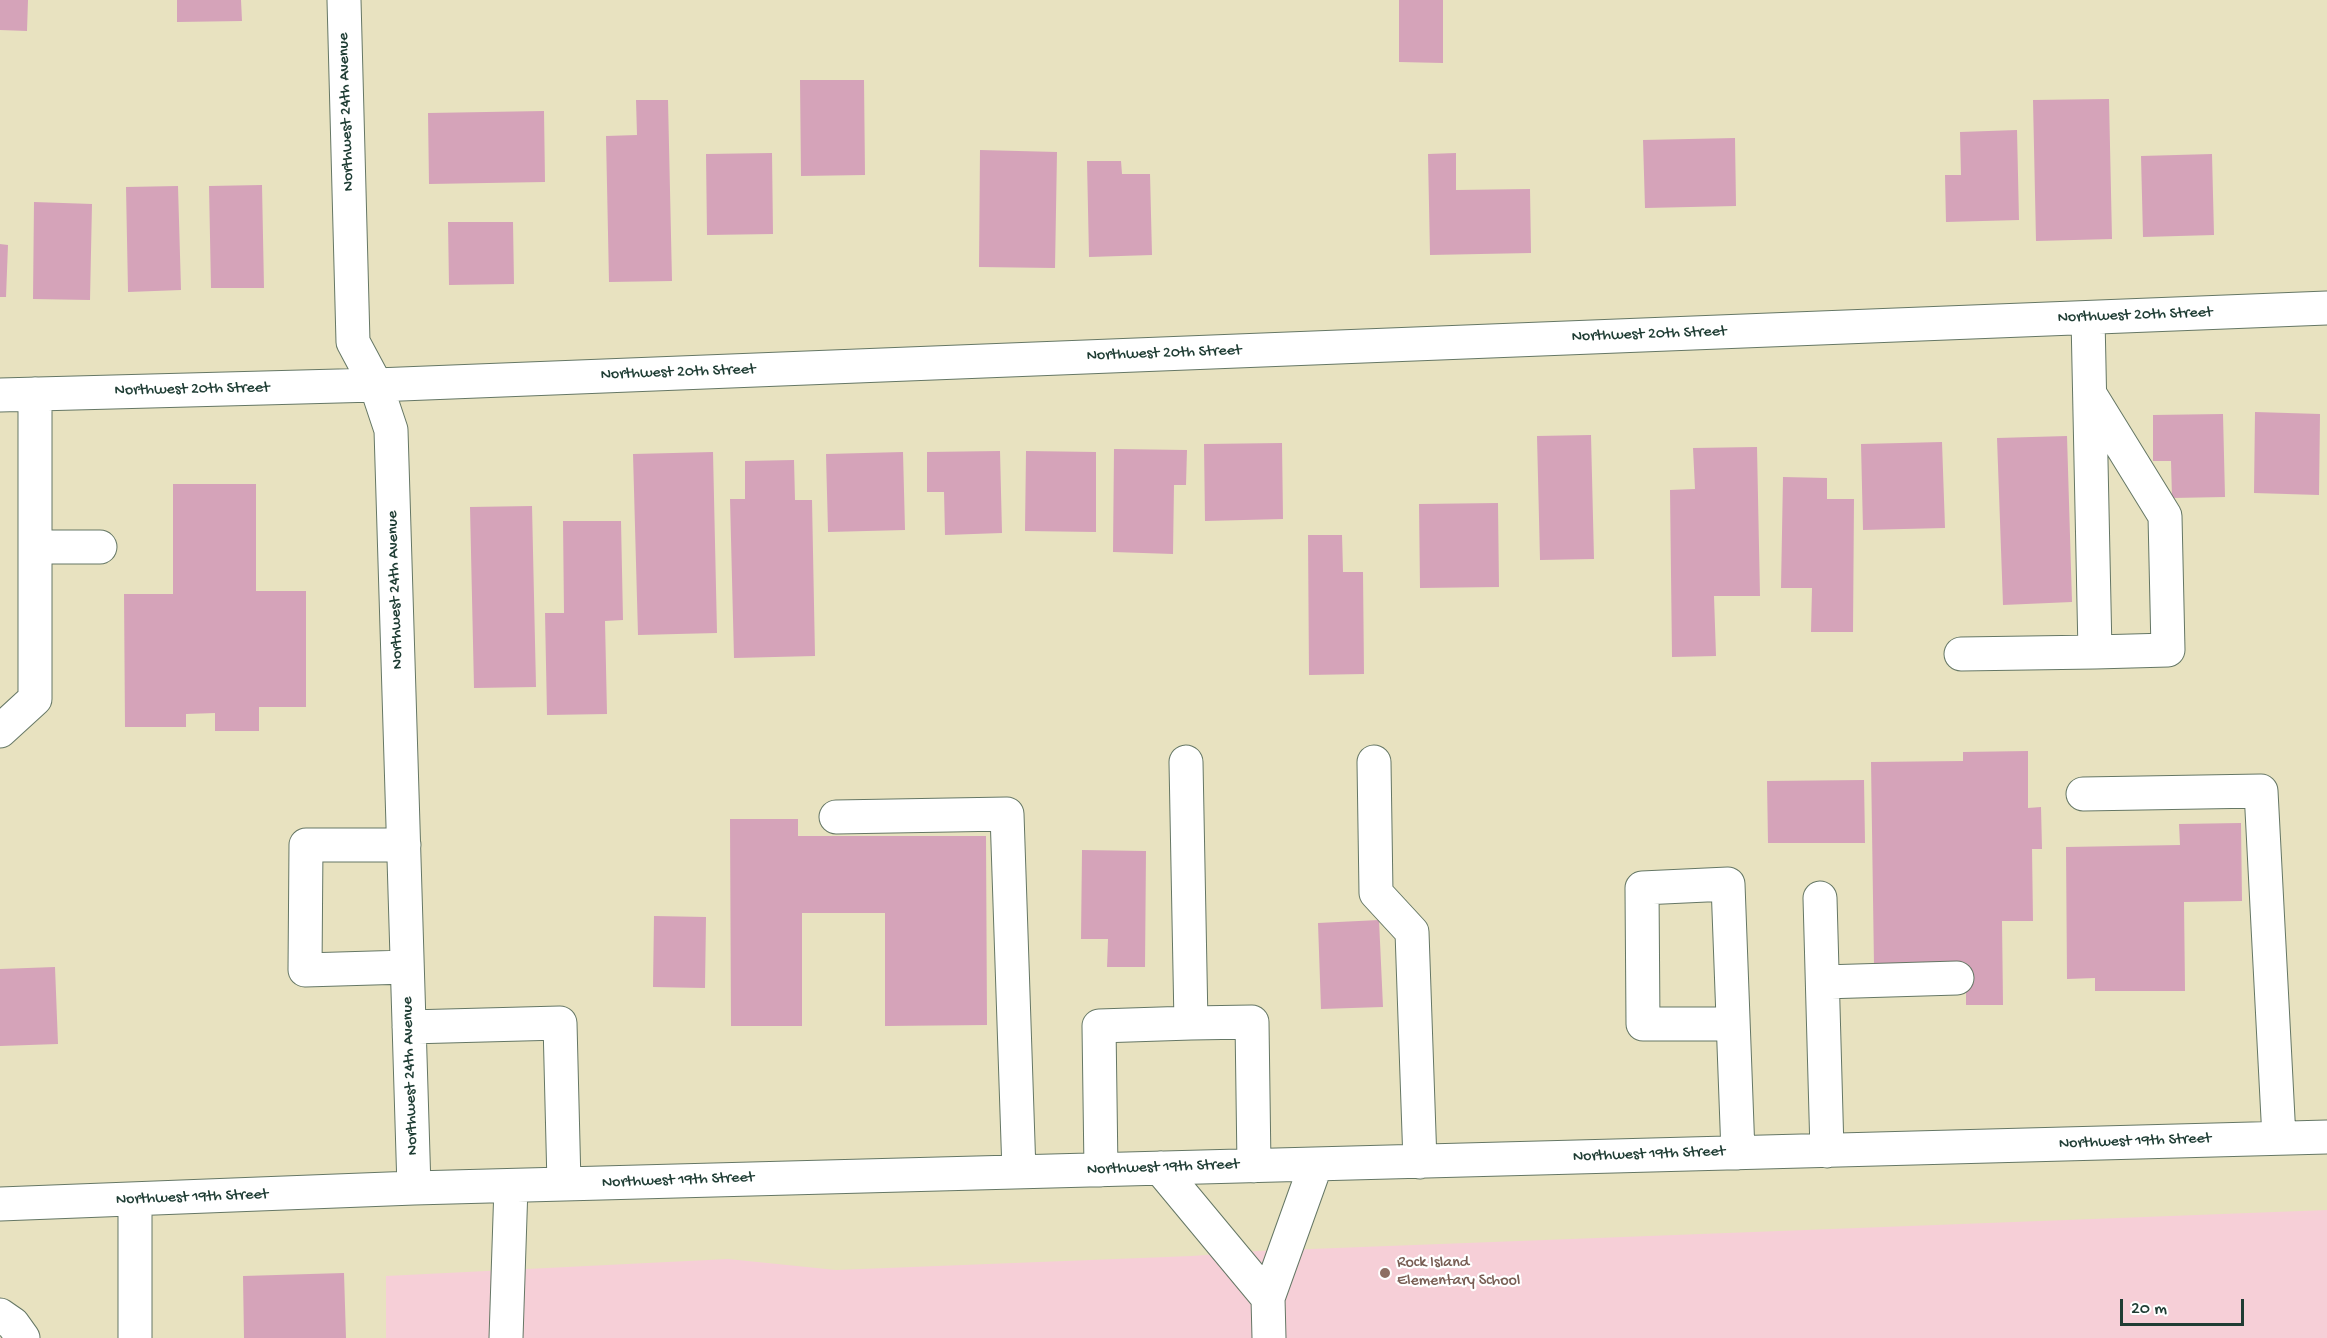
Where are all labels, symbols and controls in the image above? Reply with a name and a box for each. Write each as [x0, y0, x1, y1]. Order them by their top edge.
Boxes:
street label: Northwest 24th Avenue [335, 32, 359, 192]
street label: Northwest 20th Street [2057, 304, 2213, 328]
street label: Northwest 20th Street [1571, 323, 1727, 347]
street label: Northwest 20th Street [1086, 342, 1242, 366]
street label: Northwest 20th Street [600, 361, 756, 385]
street label: Northwest 20th Street [114, 379, 270, 401]
street label: Northwest 24th Avenue [384, 510, 408, 670]
street label: Northwest 24th Avenue [399, 996, 423, 1156]
street label: Northwest 19th Street [2058, 1130, 2212, 1154]
street label: Northwest 19th Street [1572, 1143, 1726, 1167]
street label: Northwest 19th Street [1086, 1156, 1240, 1180]
street label: Northwest 19th Street [601, 1169, 755, 1193]
street label: Northwest 19th Street [115, 1186, 269, 1210]
place label: Rock Island Elementary School [1397, 1254, 1520, 1292]
marker: Rock Island Elementary School [1378, 1266, 1392, 1280]
scale bar [2123, 1287, 2248, 1325]
text: 20 m [2131, 1299, 2167, 1320]

